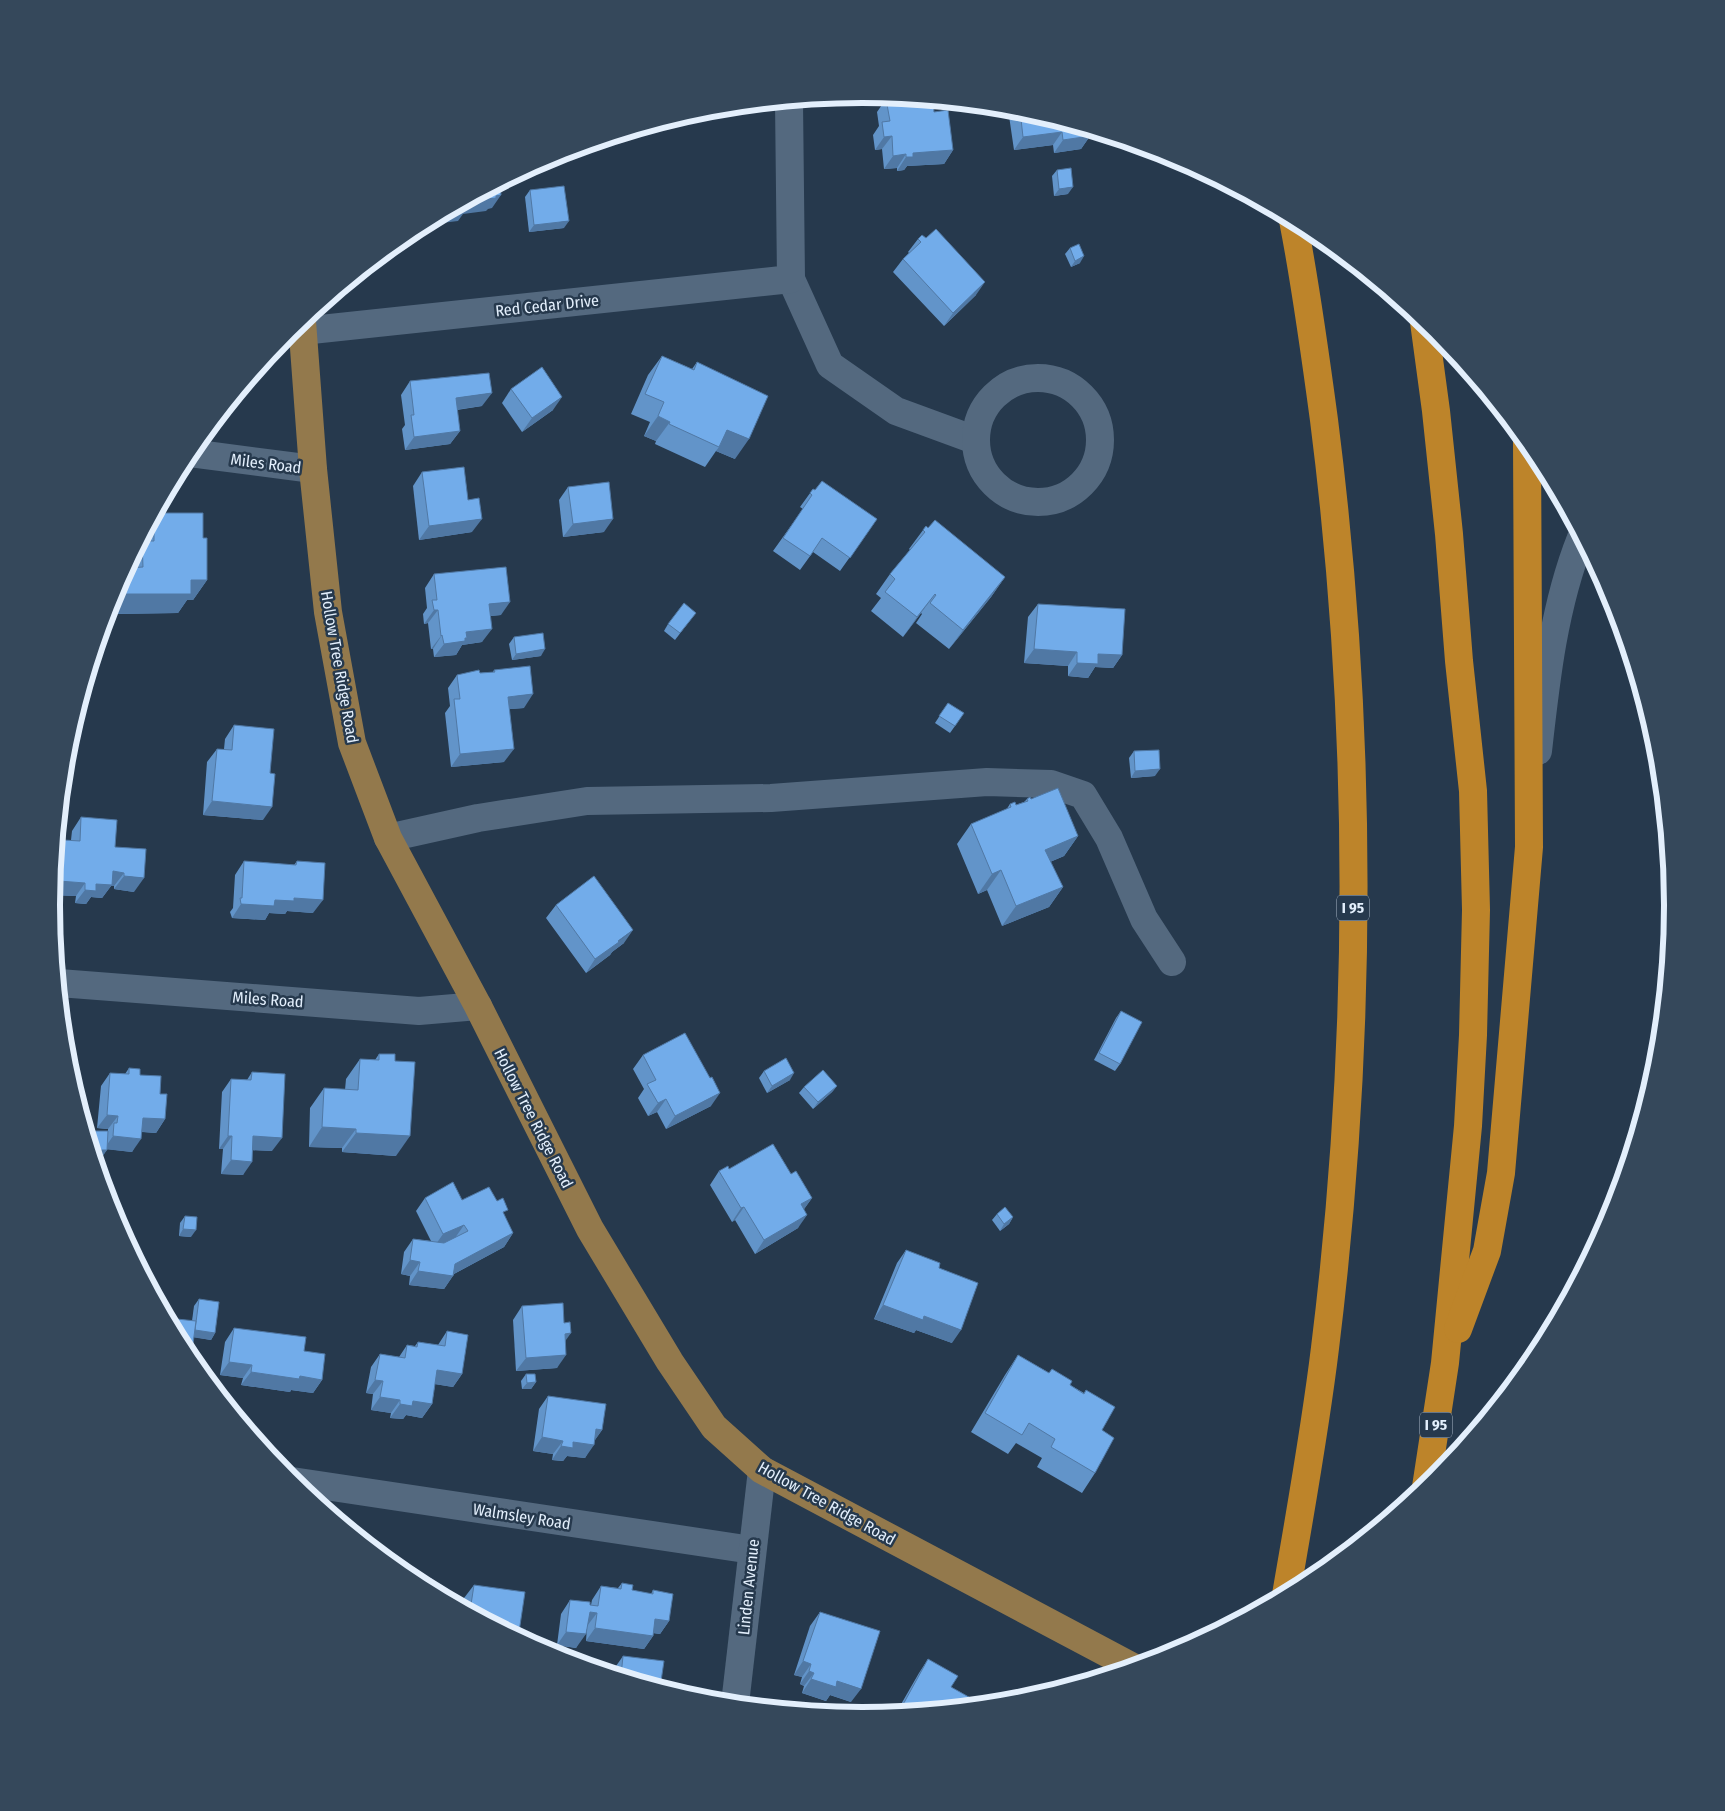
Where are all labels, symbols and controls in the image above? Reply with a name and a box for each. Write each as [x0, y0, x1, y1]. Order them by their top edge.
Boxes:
street label: Red Cedar Drive [494, 291, 600, 320]
street label: Miles Road [229, 450, 302, 477]
street label: Hollow Tree Ridge Road [317, 590, 362, 745]
road number: I 95 [1337, 896, 1369, 920]
street label: Miles Road [232, 988, 304, 1011]
street label: Hollow Tree Ridge Road [490, 1045, 577, 1191]
road number: I 95 [1420, 1412, 1452, 1438]
street label: Hollow Tree Ridge Road [755, 1458, 899, 1549]
street label: Walmsley Road [472, 1499, 572, 1534]
street label: Linden Avenue [734, 1538, 763, 1636]

